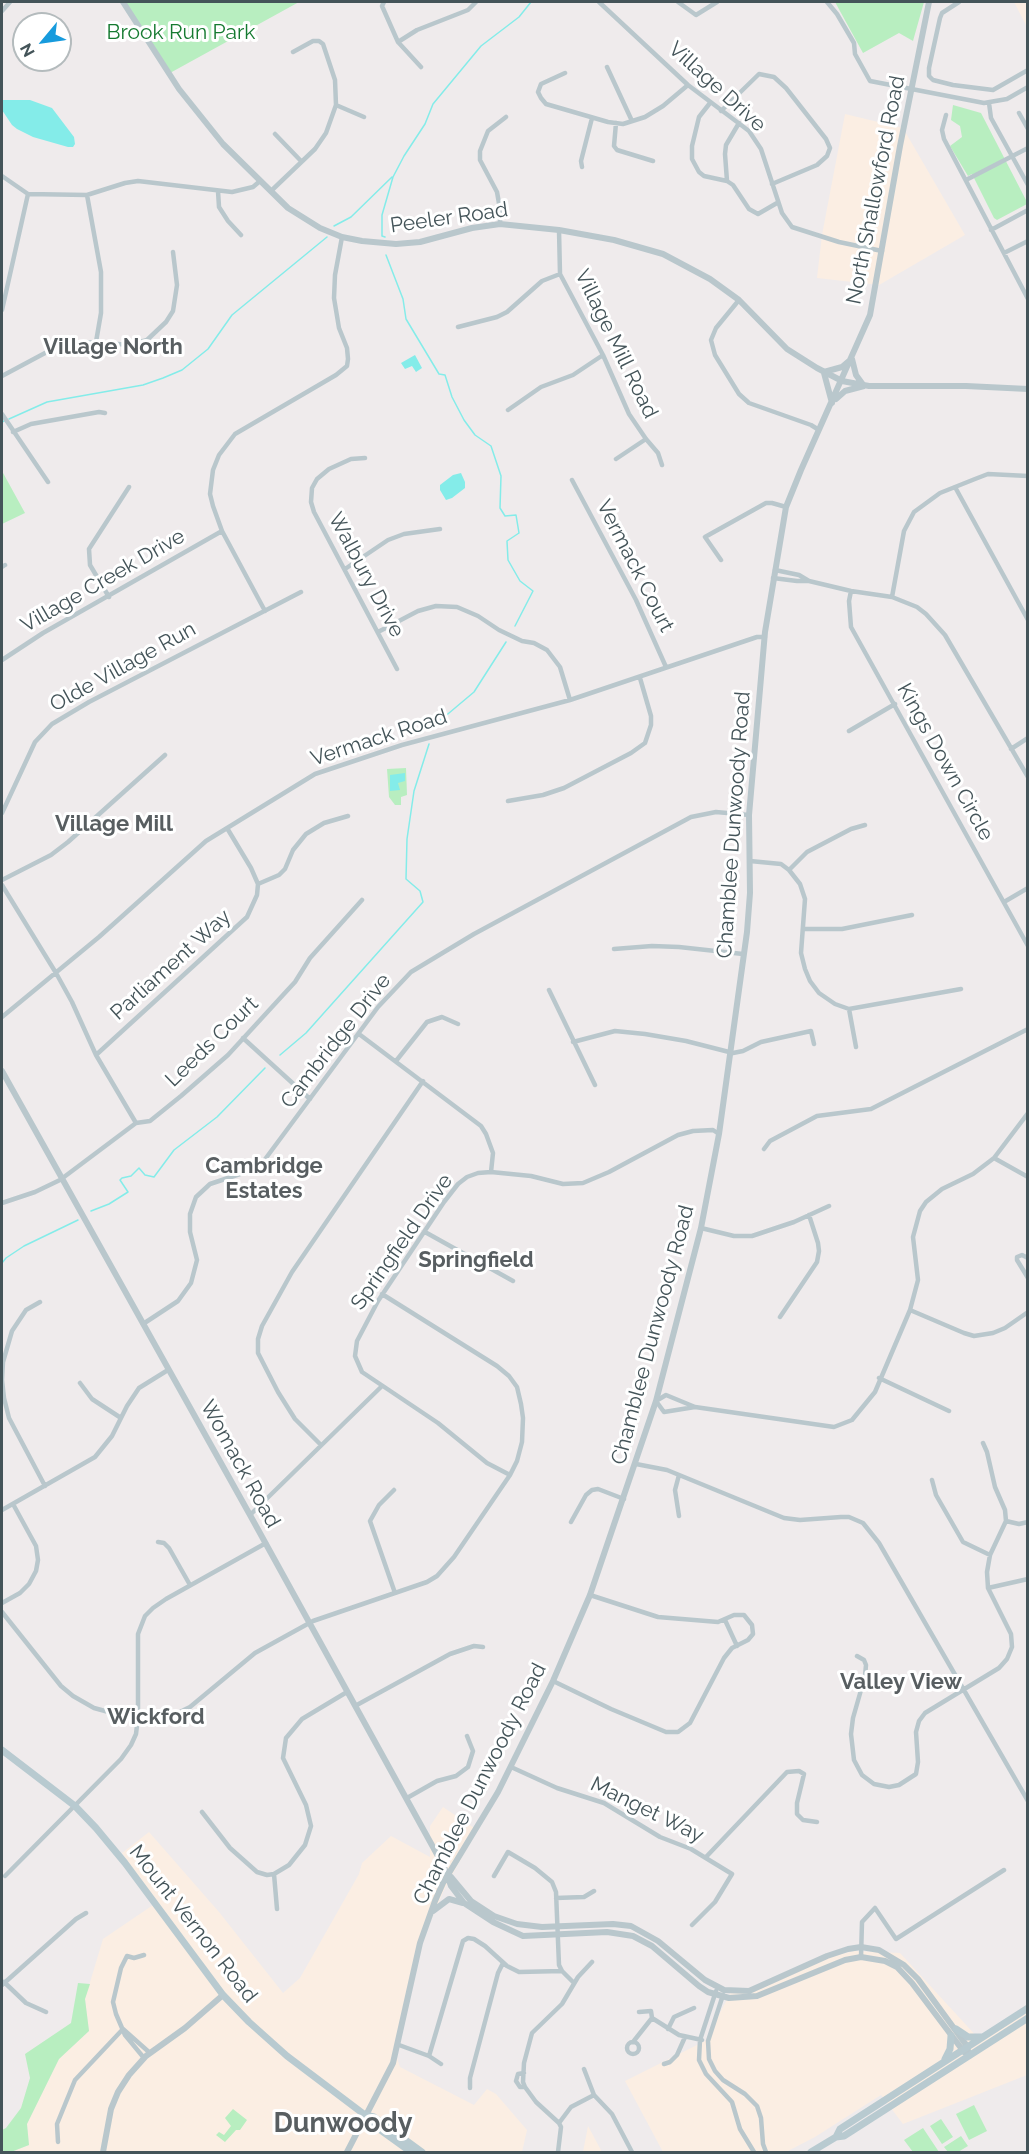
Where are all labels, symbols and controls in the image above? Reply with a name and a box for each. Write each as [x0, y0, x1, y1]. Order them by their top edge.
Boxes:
north arrow [12, 12, 72, 72]
park label: Brook Run Park [106, 20, 256, 46]
street label: Village Drive [663, 37, 771, 137]
text: N [16, 40, 39, 60]
street label: North Shallowford Road [841, 73, 911, 307]
street label: Peeler Road [389, 197, 509, 239]
street label: Village Mill Road [569, 265, 663, 423]
district label: Village North [43, 334, 183, 360]
street label: Vermack Court [591, 496, 679, 636]
street label: Walbury Drive [323, 508, 409, 642]
street label: Village Creek Drive [17, 524, 189, 638]
street label: Olde Village Run [46, 617, 200, 717]
street label: Kings Down Circle [891, 679, 999, 845]
street label: Chamblee Dunwoody Road [712, 691, 756, 959]
street label: Vermack Road [308, 704, 450, 772]
district label: Village Mill [55, 811, 173, 837]
street label: Parliament Way [106, 904, 236, 1026]
street label: Cambridge Drive [276, 969, 396, 1113]
street label: Leeds Court [160, 992, 264, 1092]
district label: Cambridge Estates [205, 1153, 323, 1204]
street label: Springfield Drive [346, 1169, 458, 1315]
street label: Chamblee Dunwoody Road [606, 1203, 700, 1467]
district label: Springfield [418, 1247, 534, 1273]
street label: Womack Road [195, 1396, 285, 1532]
street label: Chamblee Dunwoody Road [408, 1659, 552, 1909]
district label: Valley View [840, 1669, 962, 1695]
district label: Wickford [107, 1704, 205, 1730]
street label: Manget Way [586, 1772, 708, 1848]
street label: Mount Vernon Road [124, 1840, 262, 2008]
district label: Dunwoody [273, 2108, 413, 2140]

